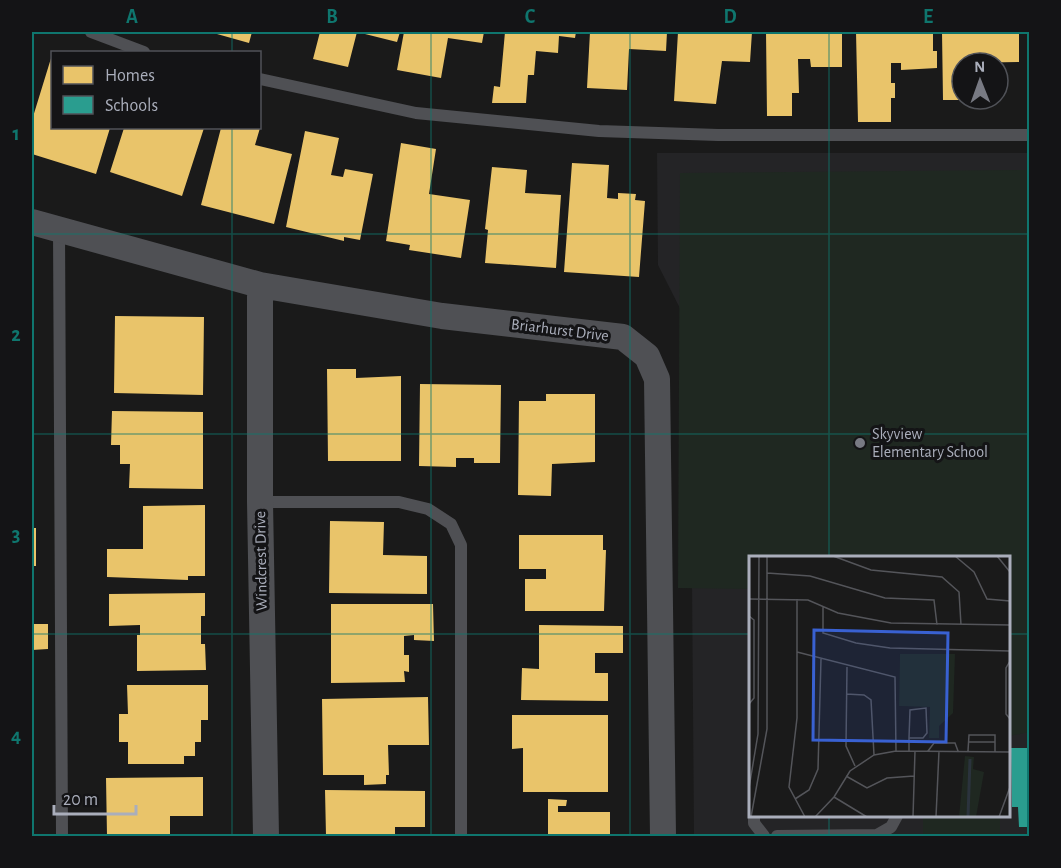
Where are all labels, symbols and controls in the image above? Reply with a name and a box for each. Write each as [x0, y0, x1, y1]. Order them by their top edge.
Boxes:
text: A [126, 7, 138, 27]
text: B [326, 7, 338, 27]
text: C [525, 7, 536, 27]
text: D [723, 7, 737, 27]
text: E [923, 7, 933, 27]
legend [51, 51, 261, 129]
north arrow [950, 51, 1010, 111]
text: N [974, 59, 985, 75]
text: Homes [105, 67, 155, 85]
text: Schools [105, 97, 158, 115]
text: 1 [12, 124, 20, 144]
street label: Briarhurst Drive [510, 316, 610, 344]
text: 2 [11, 325, 21, 345]
place label: Skyview Elementary School [872, 426, 988, 461]
marker: Skyview Elementary School [853, 436, 867, 450]
street label: Windcrest Drive [252, 511, 270, 611]
text: 3 [12, 525, 20, 545]
inset map [749, 556, 1010, 817]
text: 4 [11, 726, 21, 746]
scale bar [54, 778, 136, 816]
text: 20 m [63, 791, 98, 809]

